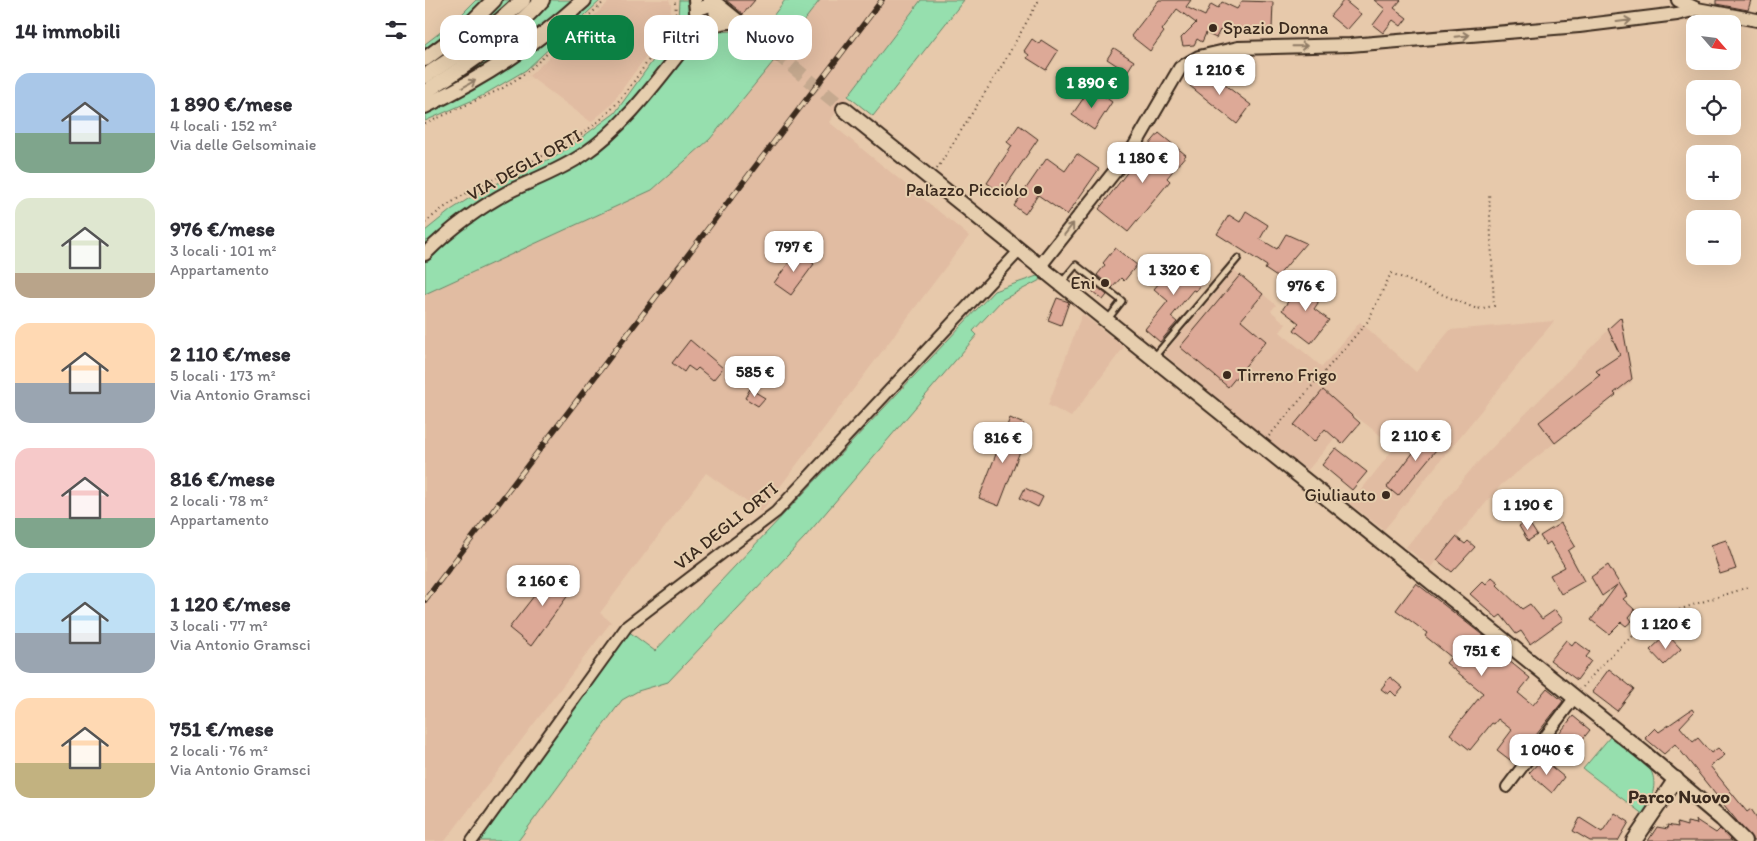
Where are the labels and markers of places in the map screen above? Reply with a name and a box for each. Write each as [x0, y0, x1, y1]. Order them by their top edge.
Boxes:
place label: Spazio Donna [1223, 17, 1329, 39]
marker: Spazio Donna [1207, 22, 1219, 34]
pin: 1 210 € [1174, 54, 1266, 96]
pin: 1 890 € [1046, 66, 1138, 109]
pin: 1 180 € [1097, 142, 1189, 184]
place label: Palazzo Picciolo [906, 179, 1028, 201]
marker: Palazzo Picciolo [1032, 184, 1044, 196]
pin: 797 € [759, 230, 829, 273]
pin: 1 320 € [1128, 254, 1220, 296]
pin: 976 € [1271, 270, 1341, 312]
place label: Eni [1070, 272, 1095, 294]
marker: Eni [1099, 277, 1111, 289]
pin: 585 € [720, 356, 790, 398]
place label: Tirreno Frigo [1237, 364, 1337, 386]
marker: Tirreno Frigo [1221, 369, 1233, 381]
pin: 2 110 € [1370, 420, 1462, 462]
pin: 816 € [968, 422, 1038, 464]
place label: Giuliauto [1304, 484, 1376, 506]
pin: 1 190 € [1482, 488, 1574, 531]
marker: Giuliauto [1380, 489, 1392, 501]
pin: 2 160 € [497, 564, 589, 607]
pin: 1 120 € [1620, 608, 1712, 650]
pin: 751 € [1447, 634, 1517, 677]
pin: 1 040 € [1501, 734, 1593, 776]

